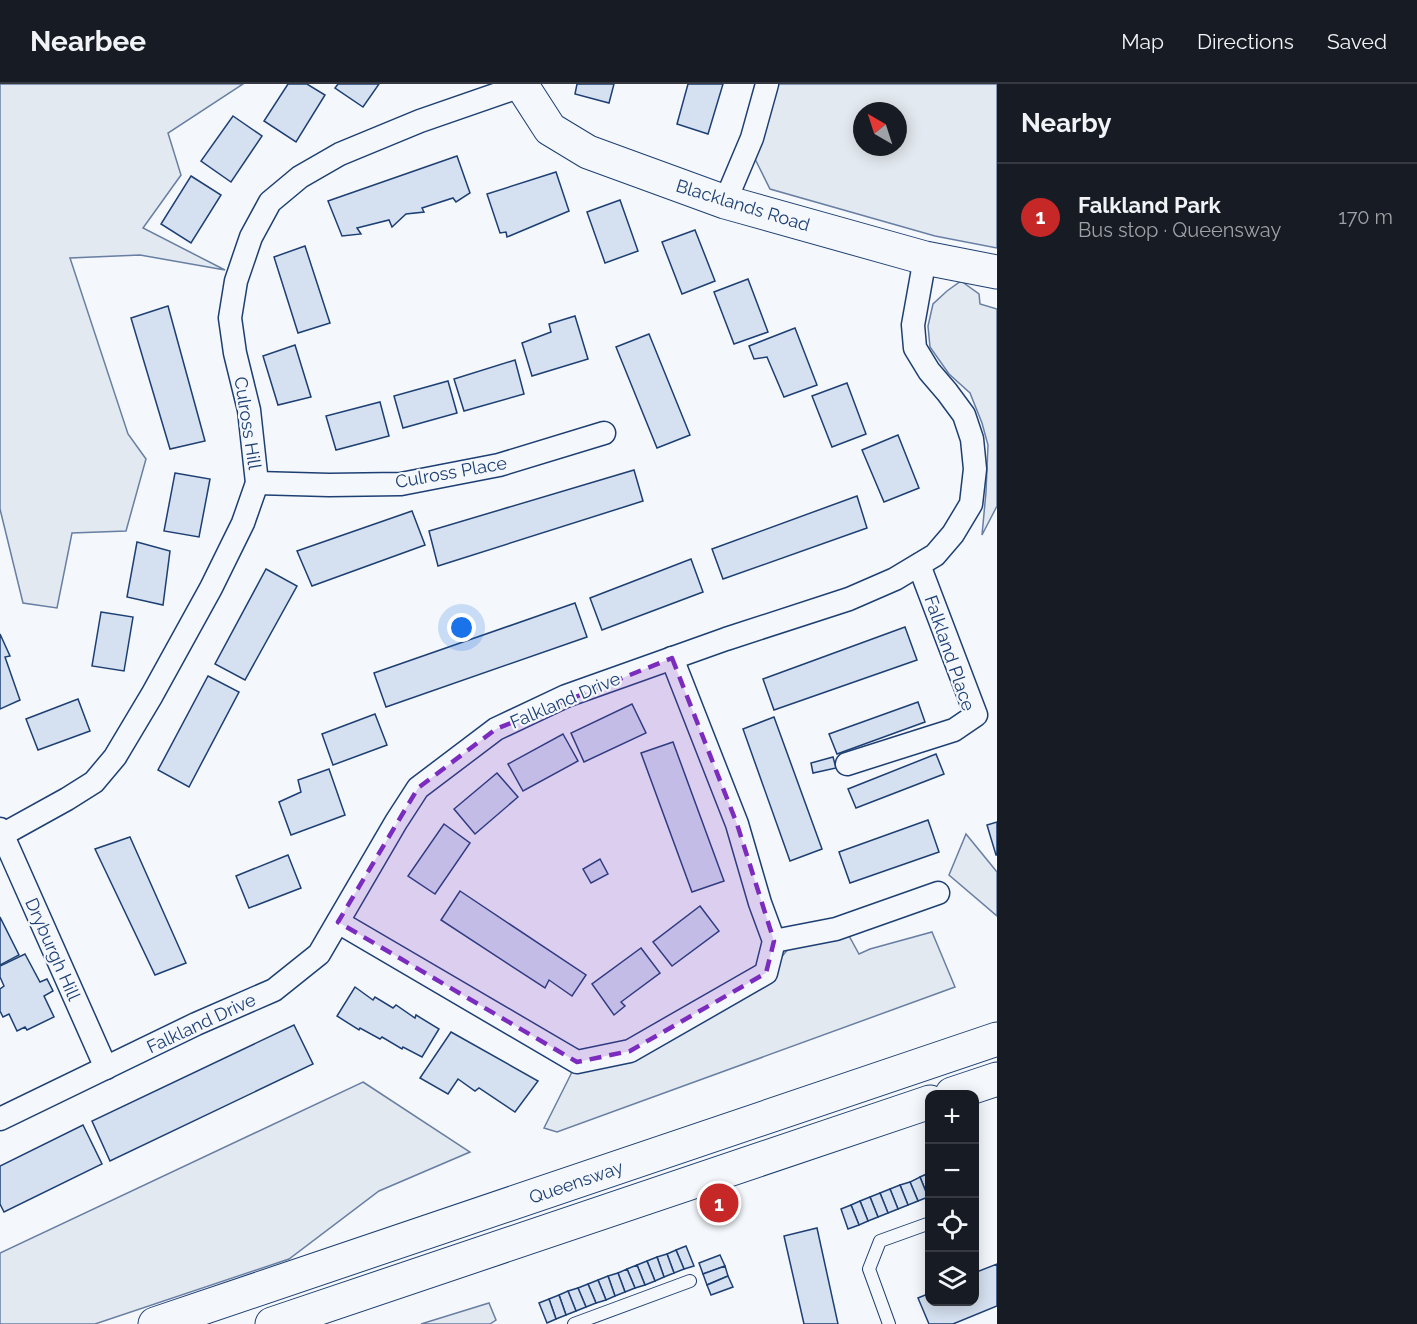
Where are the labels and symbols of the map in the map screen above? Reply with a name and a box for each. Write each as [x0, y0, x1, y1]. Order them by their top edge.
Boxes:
north arrow [853, 102, 907, 156]
street label: Blacklands Road [673, 175, 813, 235]
street label: Culross Hill [230, 375, 266, 471]
street label: Culross Place [394, 452, 509, 492]
street label: Falkland Place [920, 592, 980, 714]
your location [447, 613, 476, 642]
street label: Falkland Drive [507, 667, 624, 733]
street label: Dryburgh Hill [21, 894, 85, 1004]
street label: Falkland Drive [143, 988, 259, 1057]
street label: Queensway [526, 1156, 626, 1208]
pin: 1 [700, 1180, 738, 1226]

